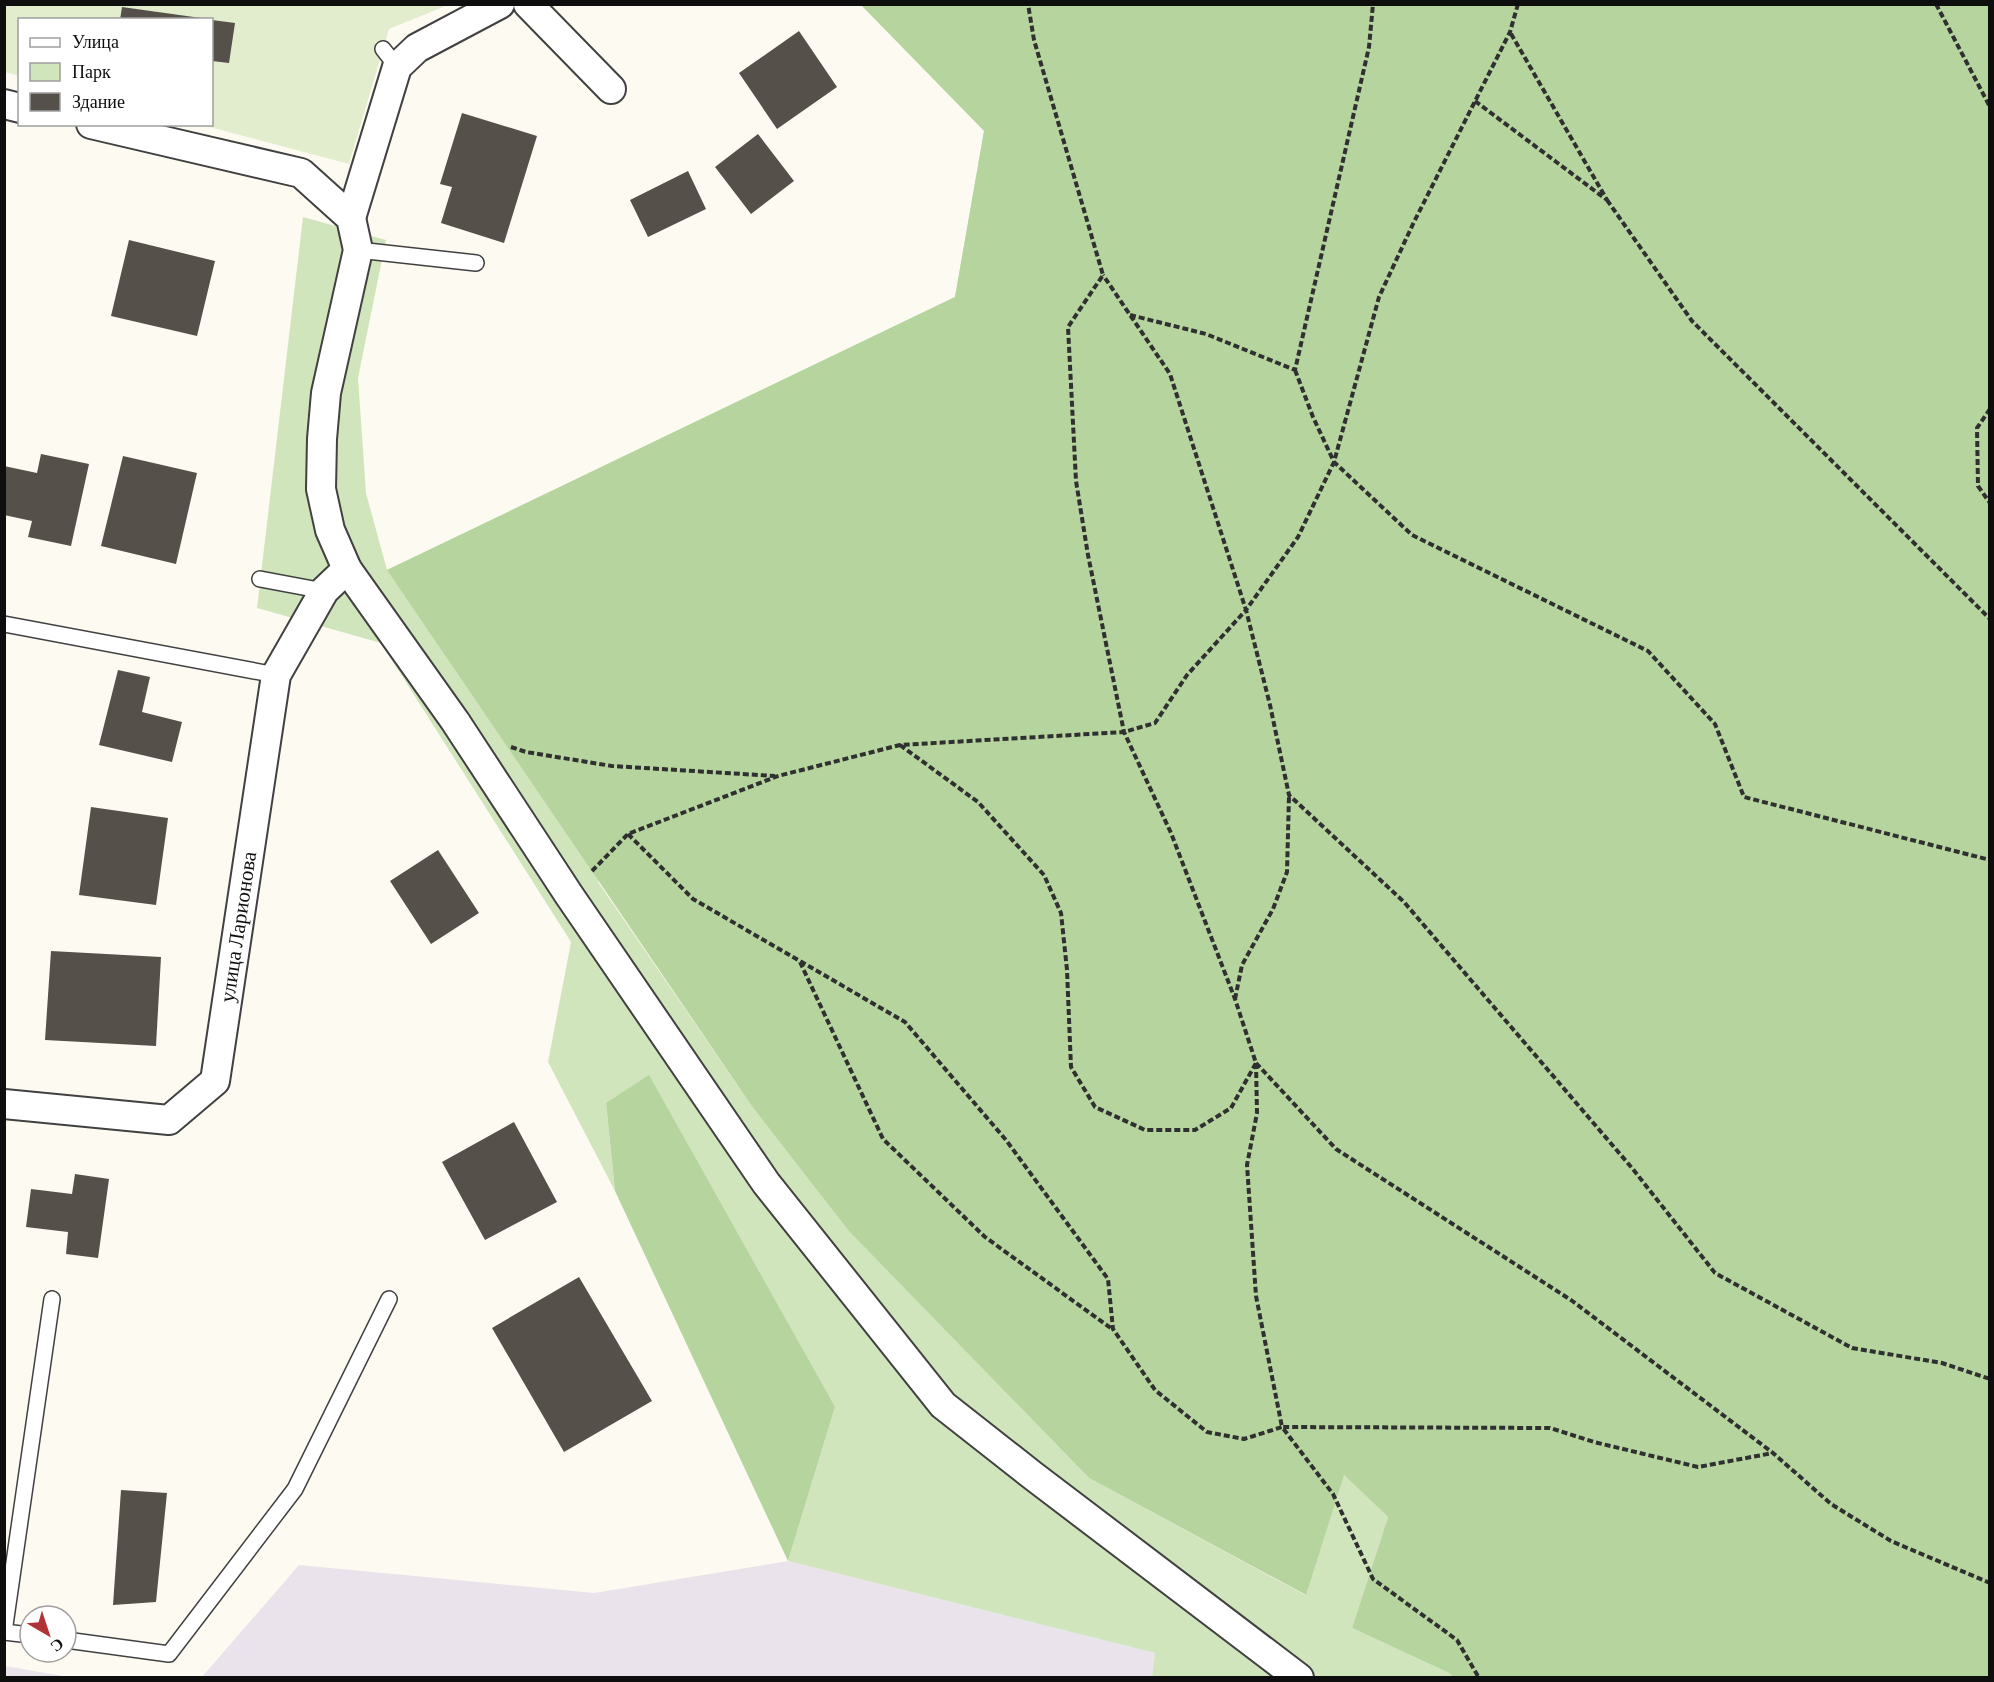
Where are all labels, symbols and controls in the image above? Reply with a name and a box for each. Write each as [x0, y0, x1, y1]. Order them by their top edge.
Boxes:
legend [18, 18, 213, 126]
text: Улица [72, 32, 119, 52]
text: Парк [72, 62, 111, 82]
text: Здание [72, 92, 125, 112]
street label: улица Ларионова [215, 849, 261, 1004]
north arrow [18, 1604, 78, 1664]
text: С [47, 1635, 67, 1656]

